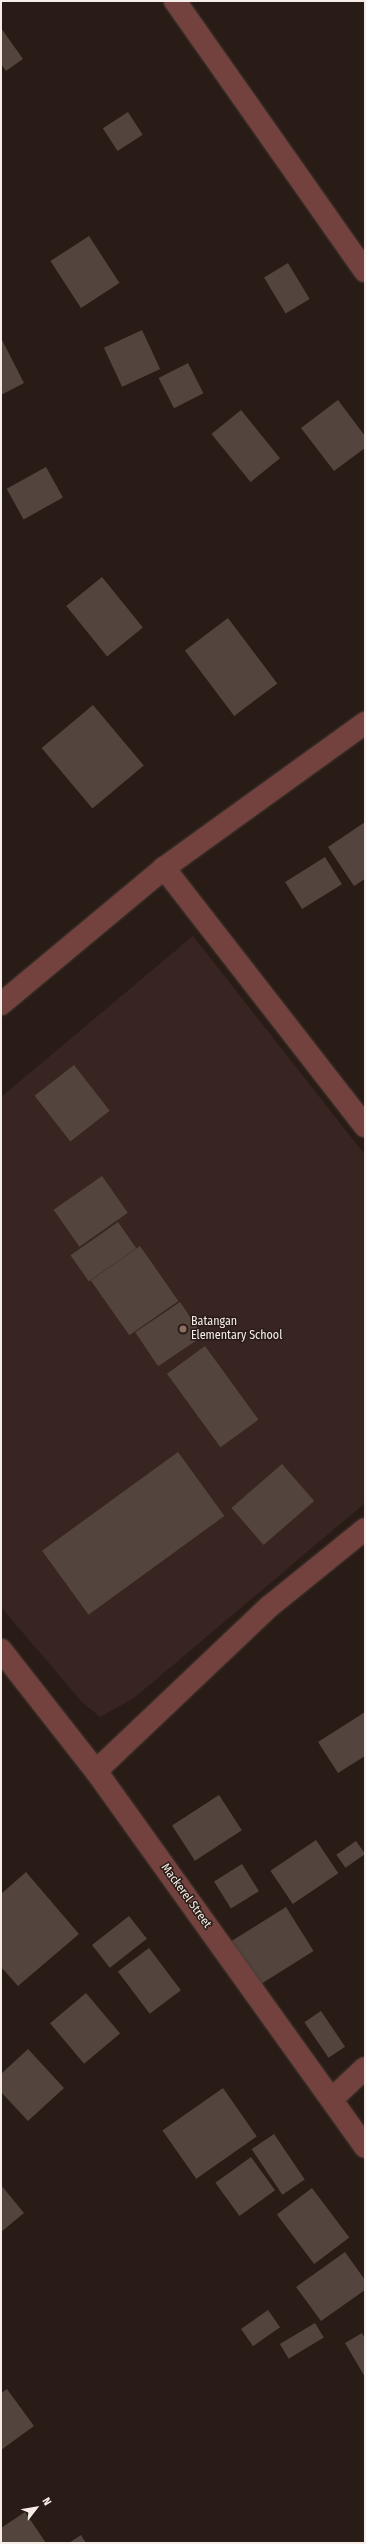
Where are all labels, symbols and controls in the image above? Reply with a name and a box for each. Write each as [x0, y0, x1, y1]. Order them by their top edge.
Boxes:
place label: Batangan Elementary School [191, 1315, 282, 1343]
marker: Batangan Elementary School [178, 1324, 188, 1334]
street label: Mackerel Street [158, 1861, 214, 1931]
north arrow [16, 2488, 56, 2528]
text: N [39, 2495, 54, 2508]

